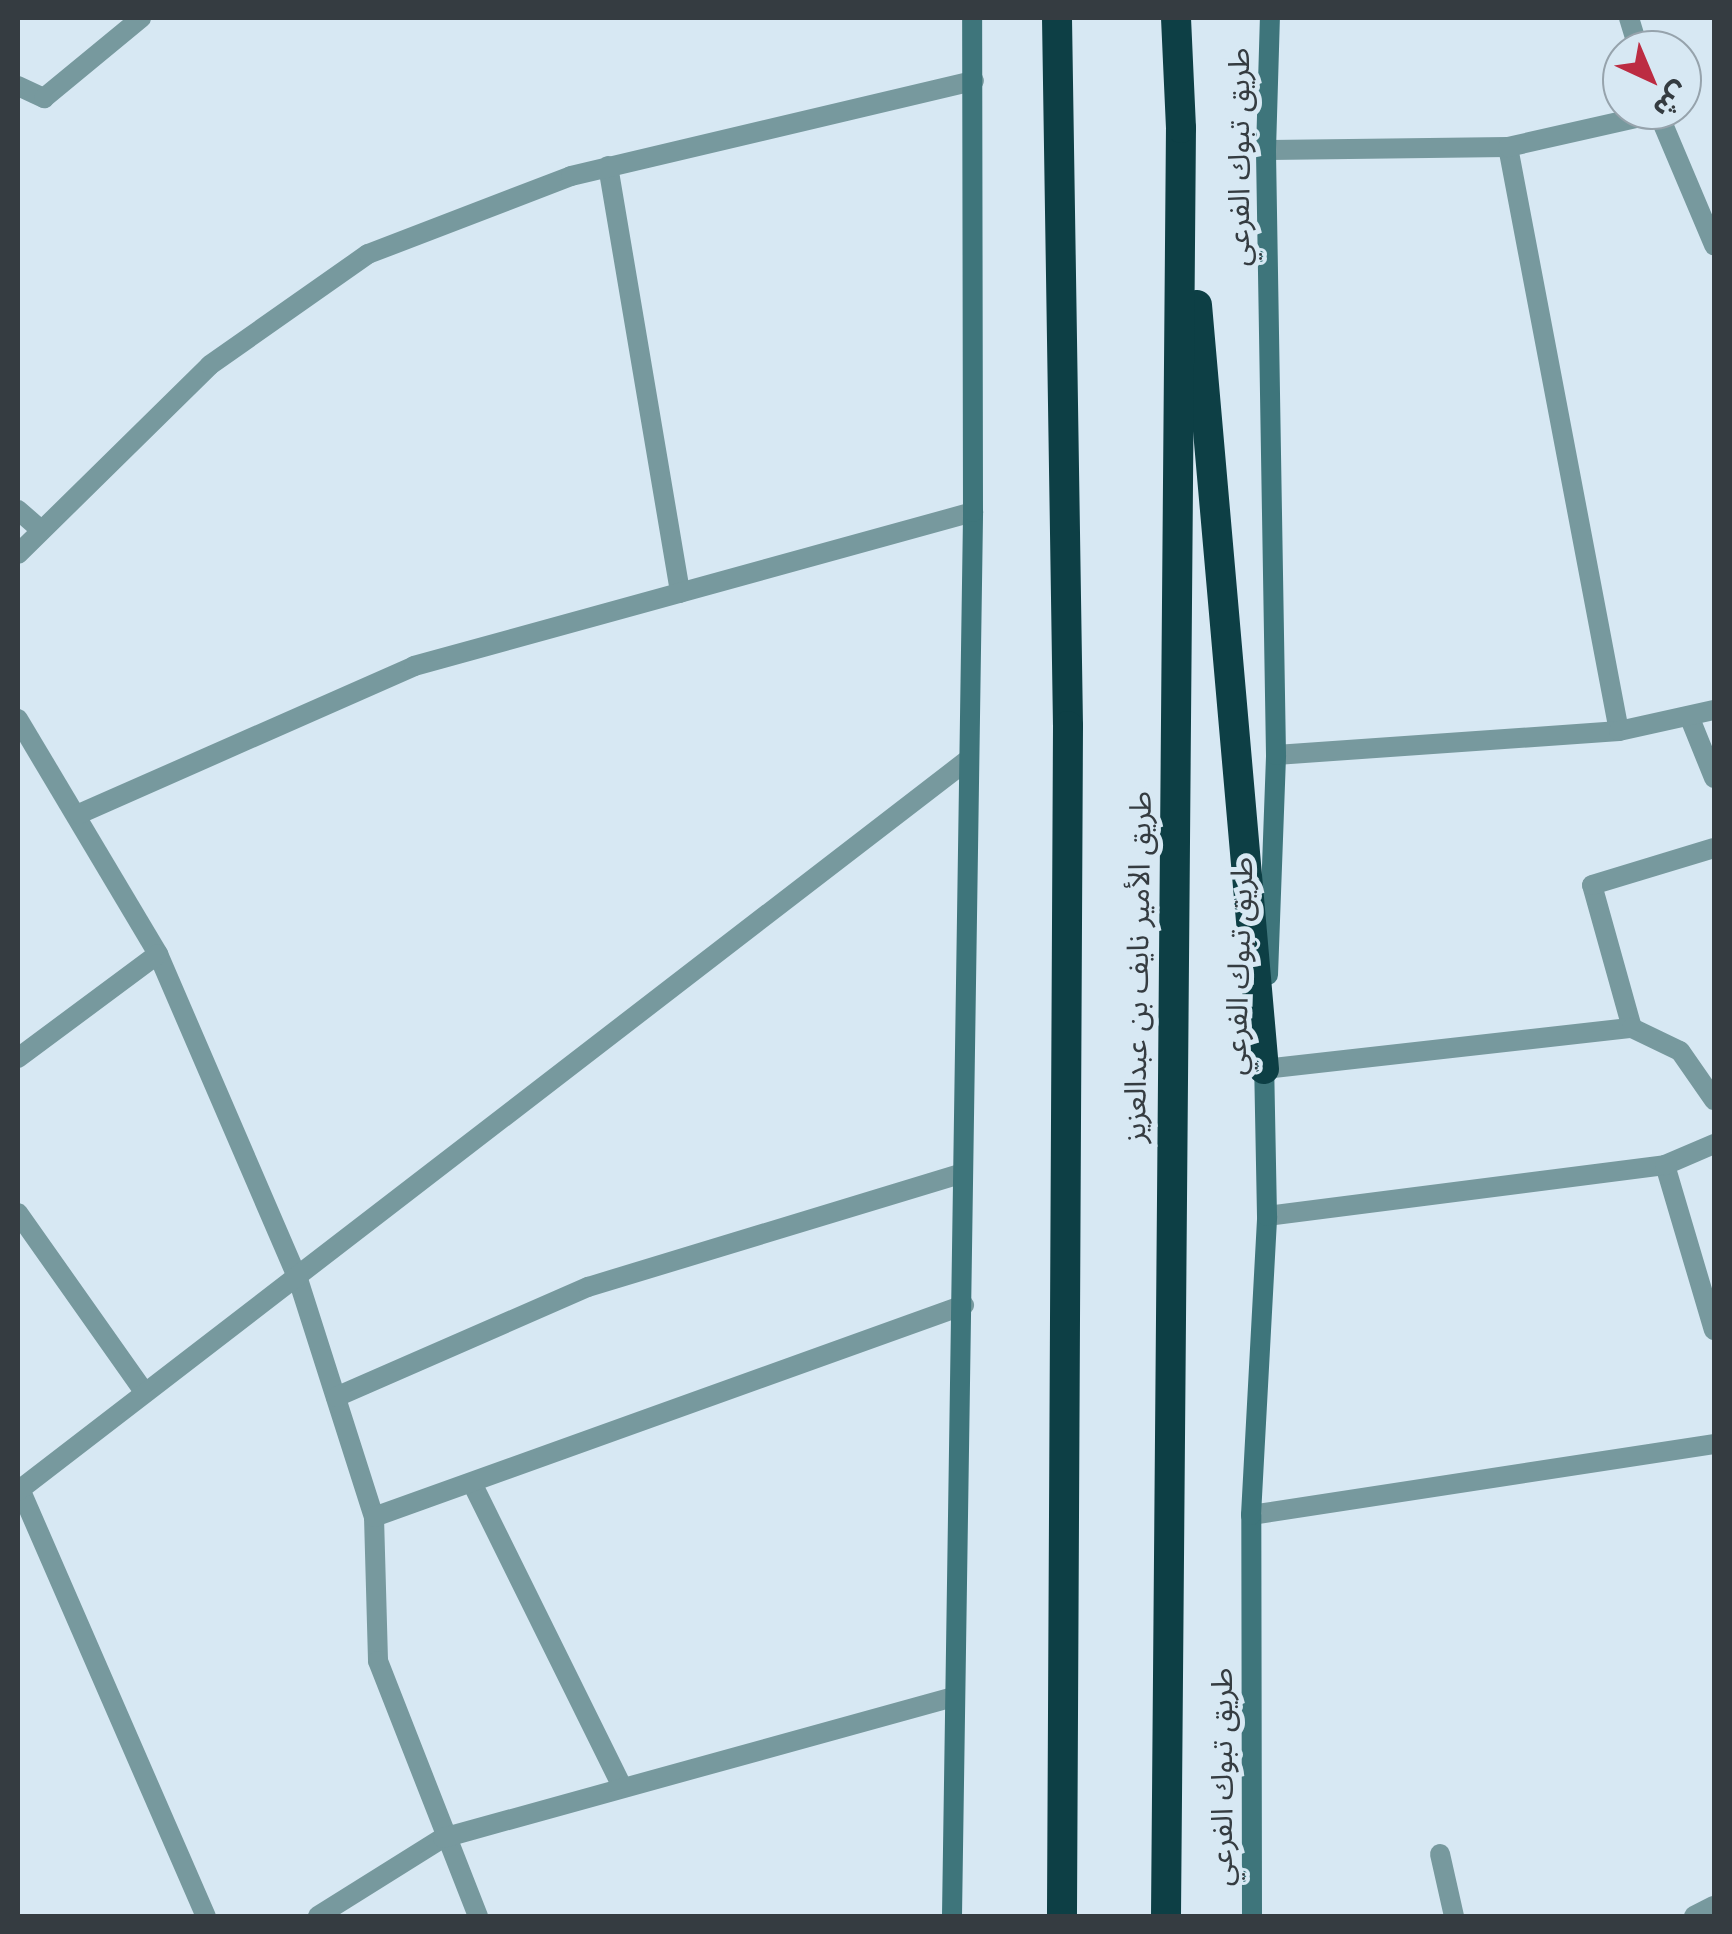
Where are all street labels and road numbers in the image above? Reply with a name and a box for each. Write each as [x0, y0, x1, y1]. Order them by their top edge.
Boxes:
street label: طريق تبوك الفرعي [1221, 48, 1257, 266]
street label: طريق الأمير نايف بن عبدالعزيز [1117, 791, 1159, 1143]
street label: طريق تبوك الفرعي [1217, 856, 1261, 1076]
street label: طريق تبوك الفرعي [1204, 1668, 1240, 1886]

